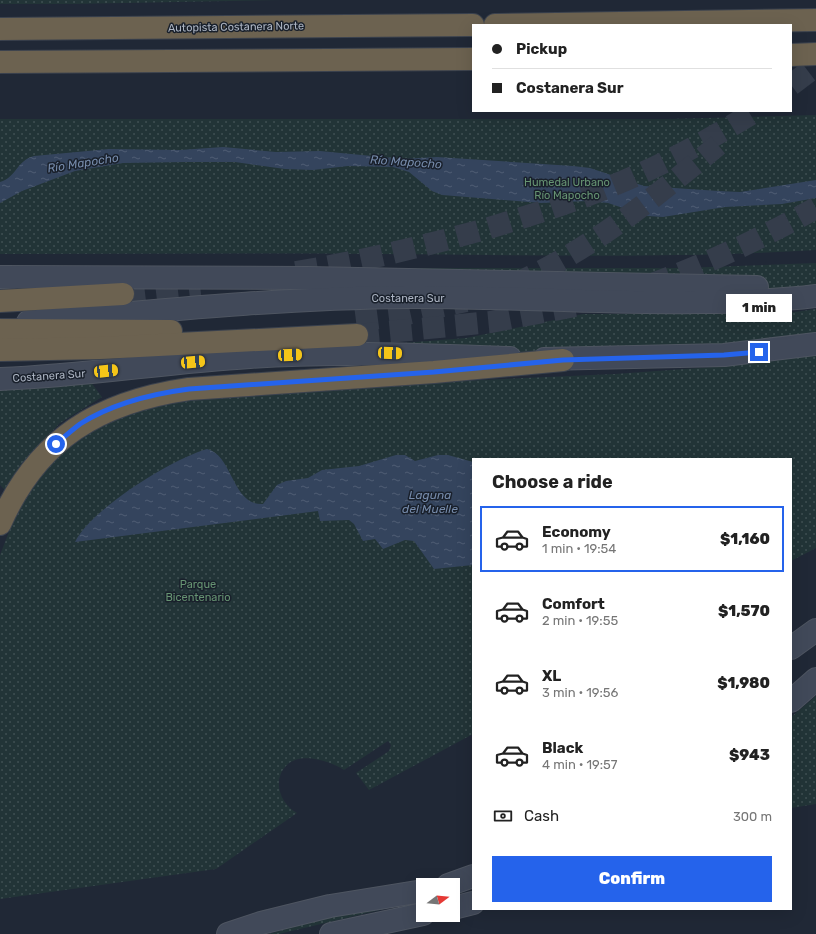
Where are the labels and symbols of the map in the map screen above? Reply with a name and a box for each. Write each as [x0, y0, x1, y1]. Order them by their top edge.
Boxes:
street label: Autopista Costanera Norte [168, 19, 304, 35]
water label: Río Mapocho [46, 150, 120, 176]
water label: Río Mapocho [370, 153, 443, 172]
park label: Humedal Urbano Río Mapocho [524, 176, 610, 202]
street label: Costanera Sur [372, 292, 445, 305]
callout: 1 min [726, 294, 792, 322]
route end [750, 343, 768, 361]
car [378, 347, 402, 359]
car [278, 348, 302, 362]
car [181, 355, 205, 369]
car [93, 364, 119, 378]
street label: Costanera Sur [12, 367, 87, 385]
route start [47, 435, 65, 453]
water label: Laguna del Muelle [402, 488, 458, 516]
park label: Parque Bicentenario [165, 578, 231, 604]
north arrow [416, 878, 460, 922]

